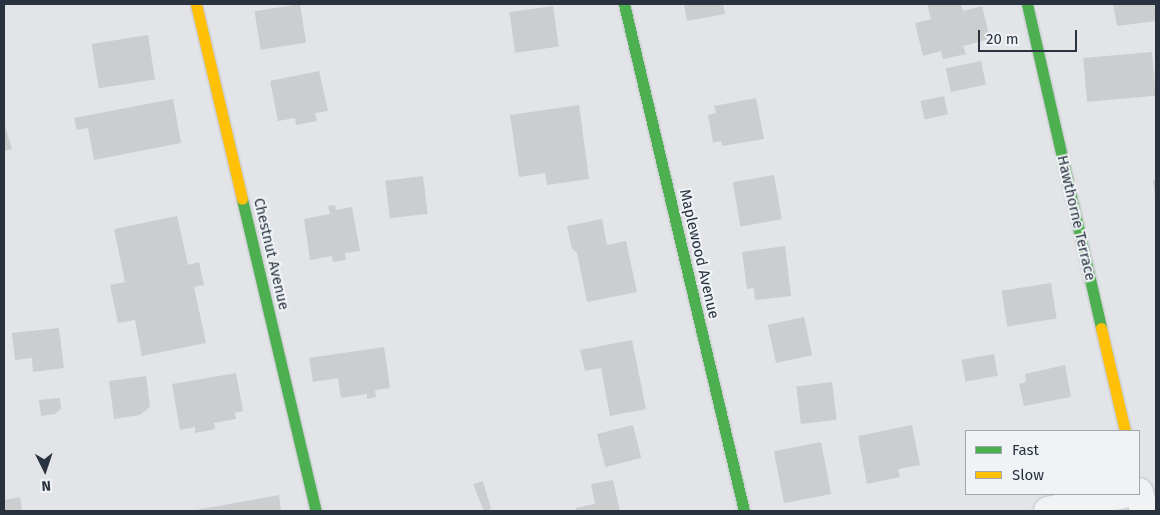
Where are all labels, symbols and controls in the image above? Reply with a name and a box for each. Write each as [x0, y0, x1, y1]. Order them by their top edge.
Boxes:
scale bar [980, 20, 1079, 52]
text: 20 m [986, 30, 1019, 48]
street label: Hawthorne Terrace [1053, 154, 1099, 282]
street label: Maplewood Avenue [675, 188, 723, 320]
street label: Chestnut Avenue [249, 196, 293, 312]
legend [965, 430, 1140, 495]
text: Fast [1012, 441, 1039, 459]
north arrow [20, 445, 70, 495]
text: Slow [1012, 466, 1044, 484]
text: N [41, 477, 51, 494]

